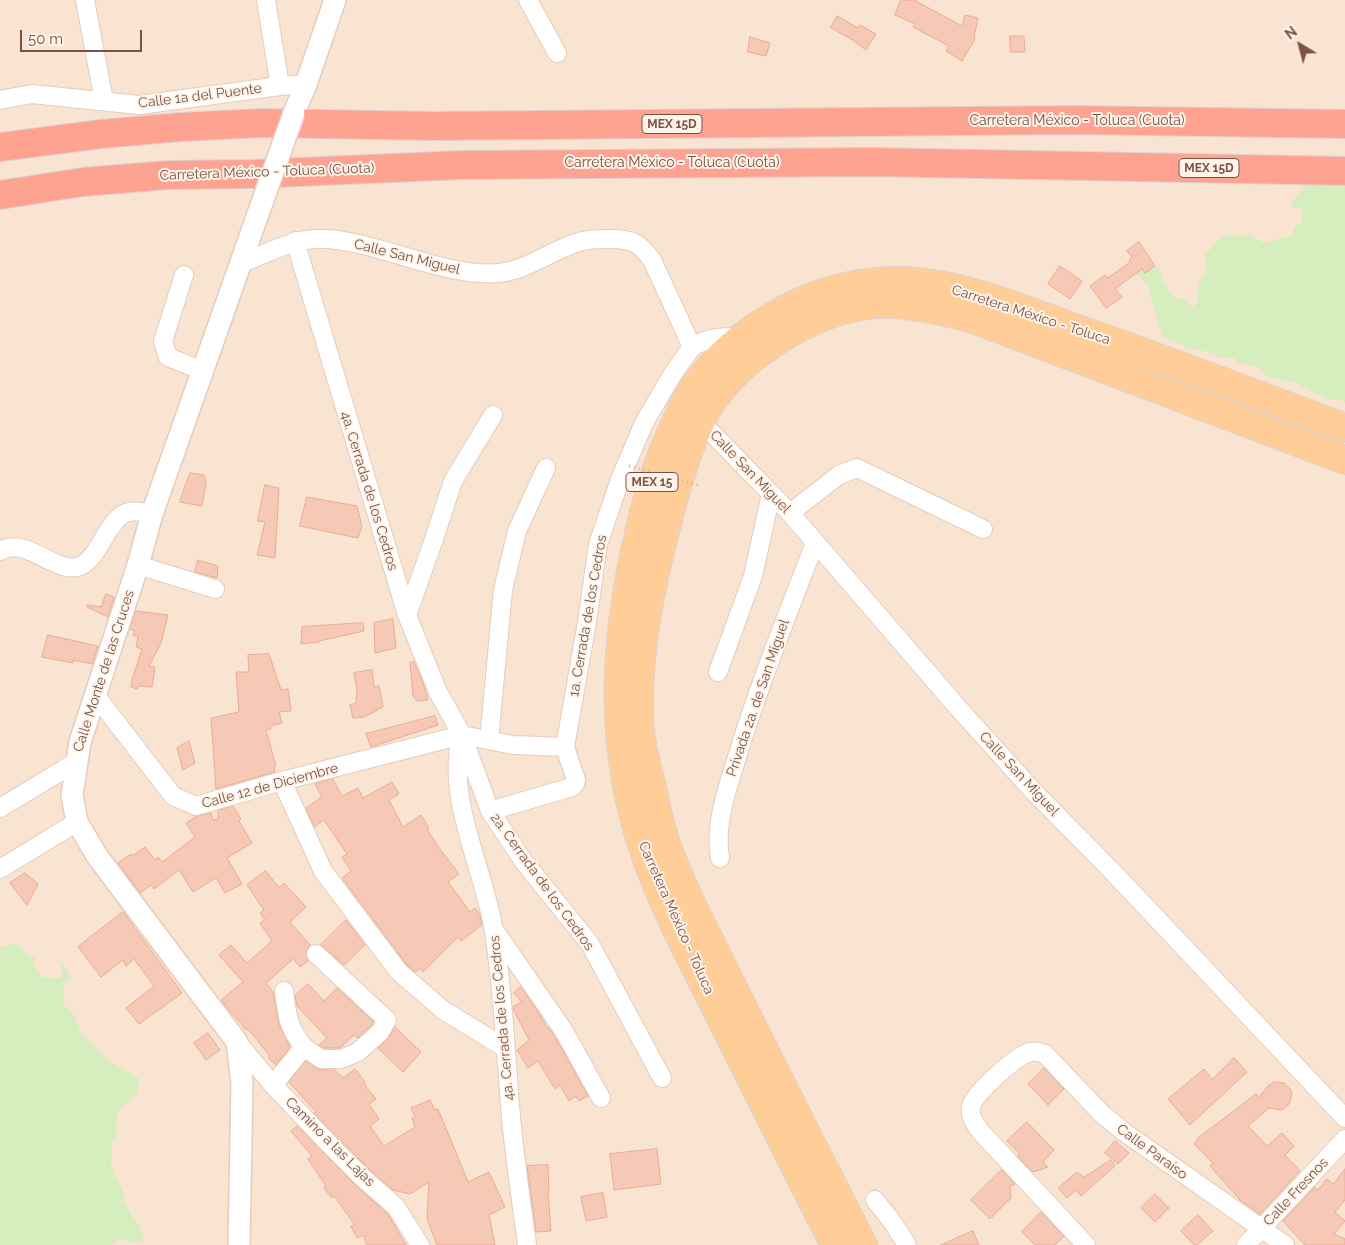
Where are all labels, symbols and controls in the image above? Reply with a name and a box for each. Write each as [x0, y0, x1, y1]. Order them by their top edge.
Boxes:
scale bar [22, 20, 145, 52]
north arrow [1275, 20, 1325, 70]
text: N [1282, 23, 1300, 43]
text: 50 m [28, 30, 63, 48]
street label: Calle 1a del Puente [137, 80, 263, 112]
street label: Carretera México - Toluca (Cuota) [969, 113, 1185, 129]
road number: MEX 15D [642, 115, 702, 134]
street label: Carretera México - Toluca (Cuota) [564, 155, 780, 171]
road number: MEX 15D [1179, 158, 1239, 178]
street label: Carretera México - Toluca (Cuota) [159, 160, 375, 184]
street label: Calle San Miguel [352, 236, 462, 278]
street label: Carretera México - Toluca [950, 281, 1112, 349]
street label: 4a. Cerrada de los Cedros [337, 409, 401, 573]
street label: Calle San Miguel [706, 427, 794, 517]
road number: MEX 15 [626, 472, 678, 492]
street label: 1a. Cerrada de los Cedros [565, 534, 611, 698]
street label: Calle Monte de las Cruces [70, 588, 138, 754]
street label: Privada 2a. de San Miguel [723, 617, 793, 779]
street label: Calle San Miguel [976, 728, 1062, 820]
street label: Calle 12 de Diciembre [200, 760, 340, 812]
street label: 2a. Cerrada de los Cedros [487, 810, 597, 954]
street label: Carretera México - Toluca [635, 839, 717, 997]
street label: 4a. Cerrada de los Cedros [486, 935, 518, 1101]
street label: Camino a las Lajas [282, 1094, 378, 1190]
street label: Calle Paraíso [1113, 1121, 1191, 1183]
street label: Calle Fresnos [1260, 1154, 1332, 1230]

